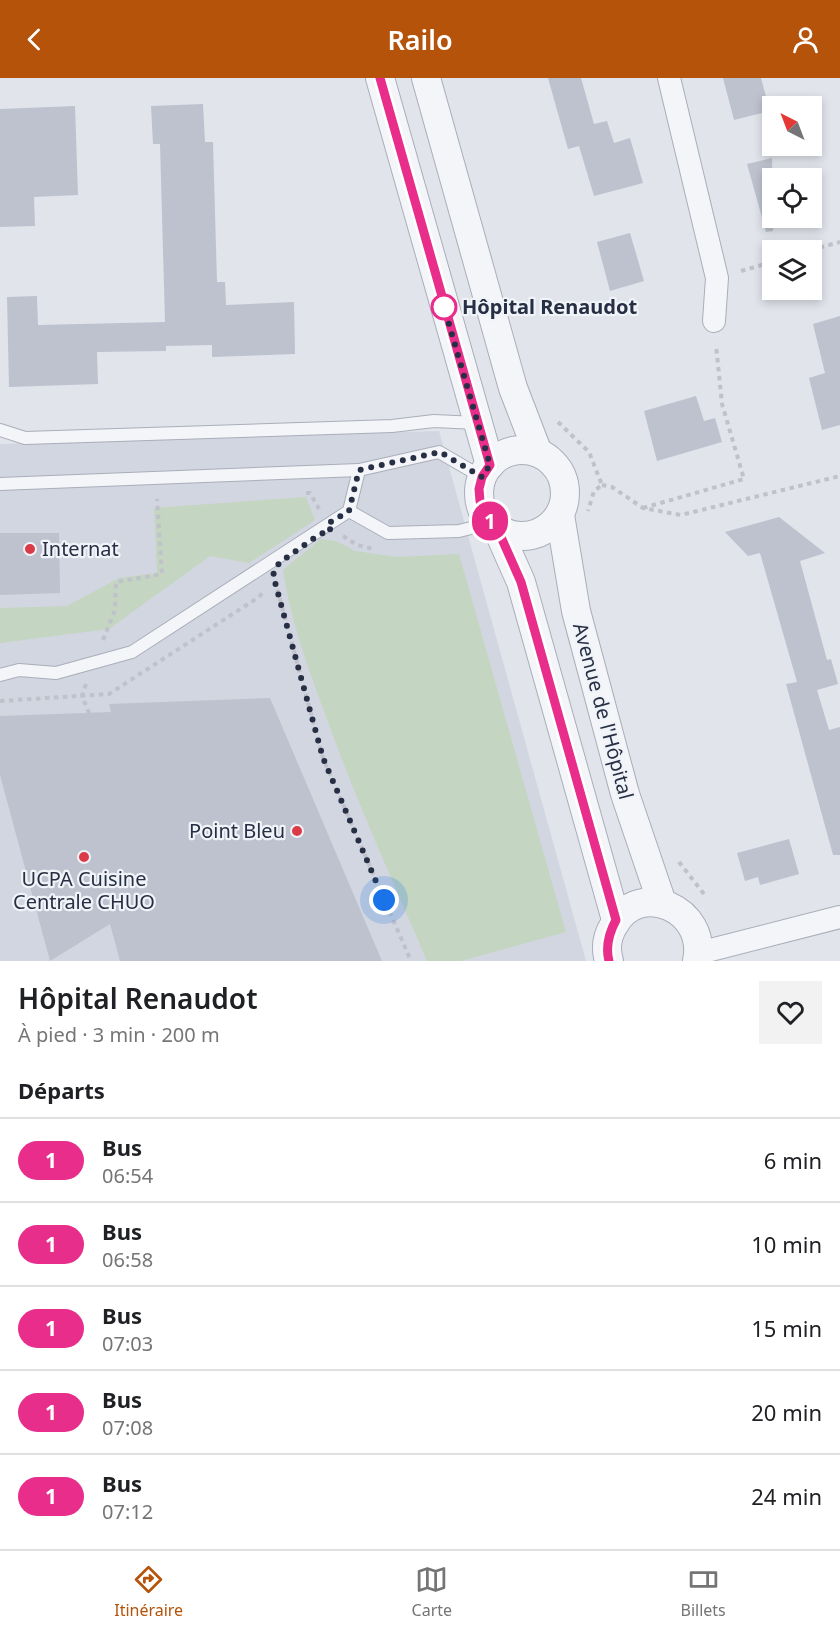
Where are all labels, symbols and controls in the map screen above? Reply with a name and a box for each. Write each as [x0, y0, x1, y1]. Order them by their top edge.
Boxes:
text: Railo [387, 21, 453, 58]
icon: back [18, 23, 51, 56]
icon: person [789, 23, 822, 56]
north arrow [762, 96, 822, 156]
map controls [762, 96, 822, 300]
button: locate [762, 168, 822, 228]
button: layers [762, 240, 822, 300]
place label: Hôpital Renaudot [462, 293, 637, 320]
marker: Hôpital Renaudot [431, 294, 457, 320]
line badge: 1 [470, 502, 510, 540]
text: 1 [484, 507, 496, 535]
place label: Internat [42, 535, 119, 562]
marker: Internat [23, 542, 37, 556]
street label: Avenue de l'Hôpital [567, 620, 640, 802]
place label: Point Bleu [189, 817, 285, 844]
marker: Point Bleu [290, 824, 304, 838]
marker: UCPA Cuisine Centrale CHUO [77, 850, 91, 864]
place label: UCPA Cuisine Centrale CHUO [13, 865, 155, 915]
your location [369, 885, 399, 915]
text: Hôpital Renaudot [18, 979, 258, 1017]
button: heart [759, 981, 822, 1044]
text: À pied · 3 min · 200 m [18, 1021, 220, 1048]
text: Départs [18, 1075, 105, 1105]
text: Bus [102, 1132, 142, 1162]
text: 6 min [764, 1145, 822, 1175]
text: 1 [45, 1146, 57, 1174]
text: 06:54 [102, 1162, 153, 1189]
text: Bus [102, 1216, 142, 1246]
text: 10 min [751, 1229, 822, 1259]
text: 1 [45, 1230, 57, 1258]
text: 06:58 [102, 1246, 153, 1273]
text: Bus [102, 1300, 142, 1330]
text: 15 min [751, 1313, 822, 1343]
text: 1 [45, 1314, 57, 1342]
text: 07:03 [102, 1330, 153, 1357]
text: Bus [102, 1384, 142, 1414]
text: 20 min [751, 1397, 822, 1427]
text: 1 [45, 1398, 57, 1426]
text: 07:08 [102, 1414, 153, 1441]
text: Bus [102, 1468, 142, 1498]
text: 24 min [751, 1481, 822, 1511]
text: 1 [45, 1482, 57, 1510]
text: 07:12 [102, 1498, 153, 1525]
tab: Itinéraire [114, 1563, 183, 1621]
tab: Carte [412, 1563, 452, 1621]
tab: Billets [681, 1563, 726, 1621]

